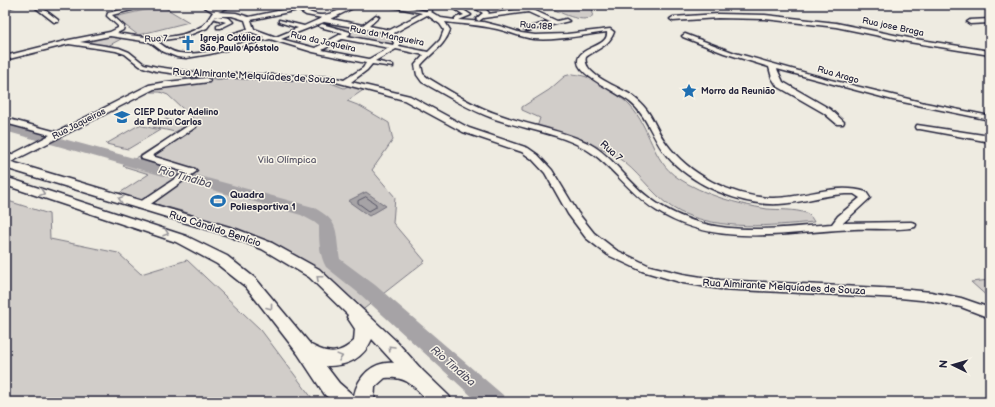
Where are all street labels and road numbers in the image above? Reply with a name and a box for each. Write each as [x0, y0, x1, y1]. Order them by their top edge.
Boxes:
street label: Rua jose Braga [861, 15, 925, 39]
street label: Rua 188 [519, 19, 553, 33]
street label: Rua da Mangueira [349, 23, 425, 49]
street label: Rua da Jaqueira [289, 29, 357, 55]
street label: Rua 7 [144, 33, 168, 45]
street label: Rua Arago [816, 64, 860, 86]
street label: Rua Almirante Melquíades de Souza [172, 66, 336, 86]
street label: Rua Jaqueiras [50, 106, 108, 142]
street label: Rua 7 [597, 138, 625, 164]
street label: Rua Cândido Benício [168, 208, 263, 250]
street label: Rua Almirante Melquíades de Souza [702, 277, 866, 297]

